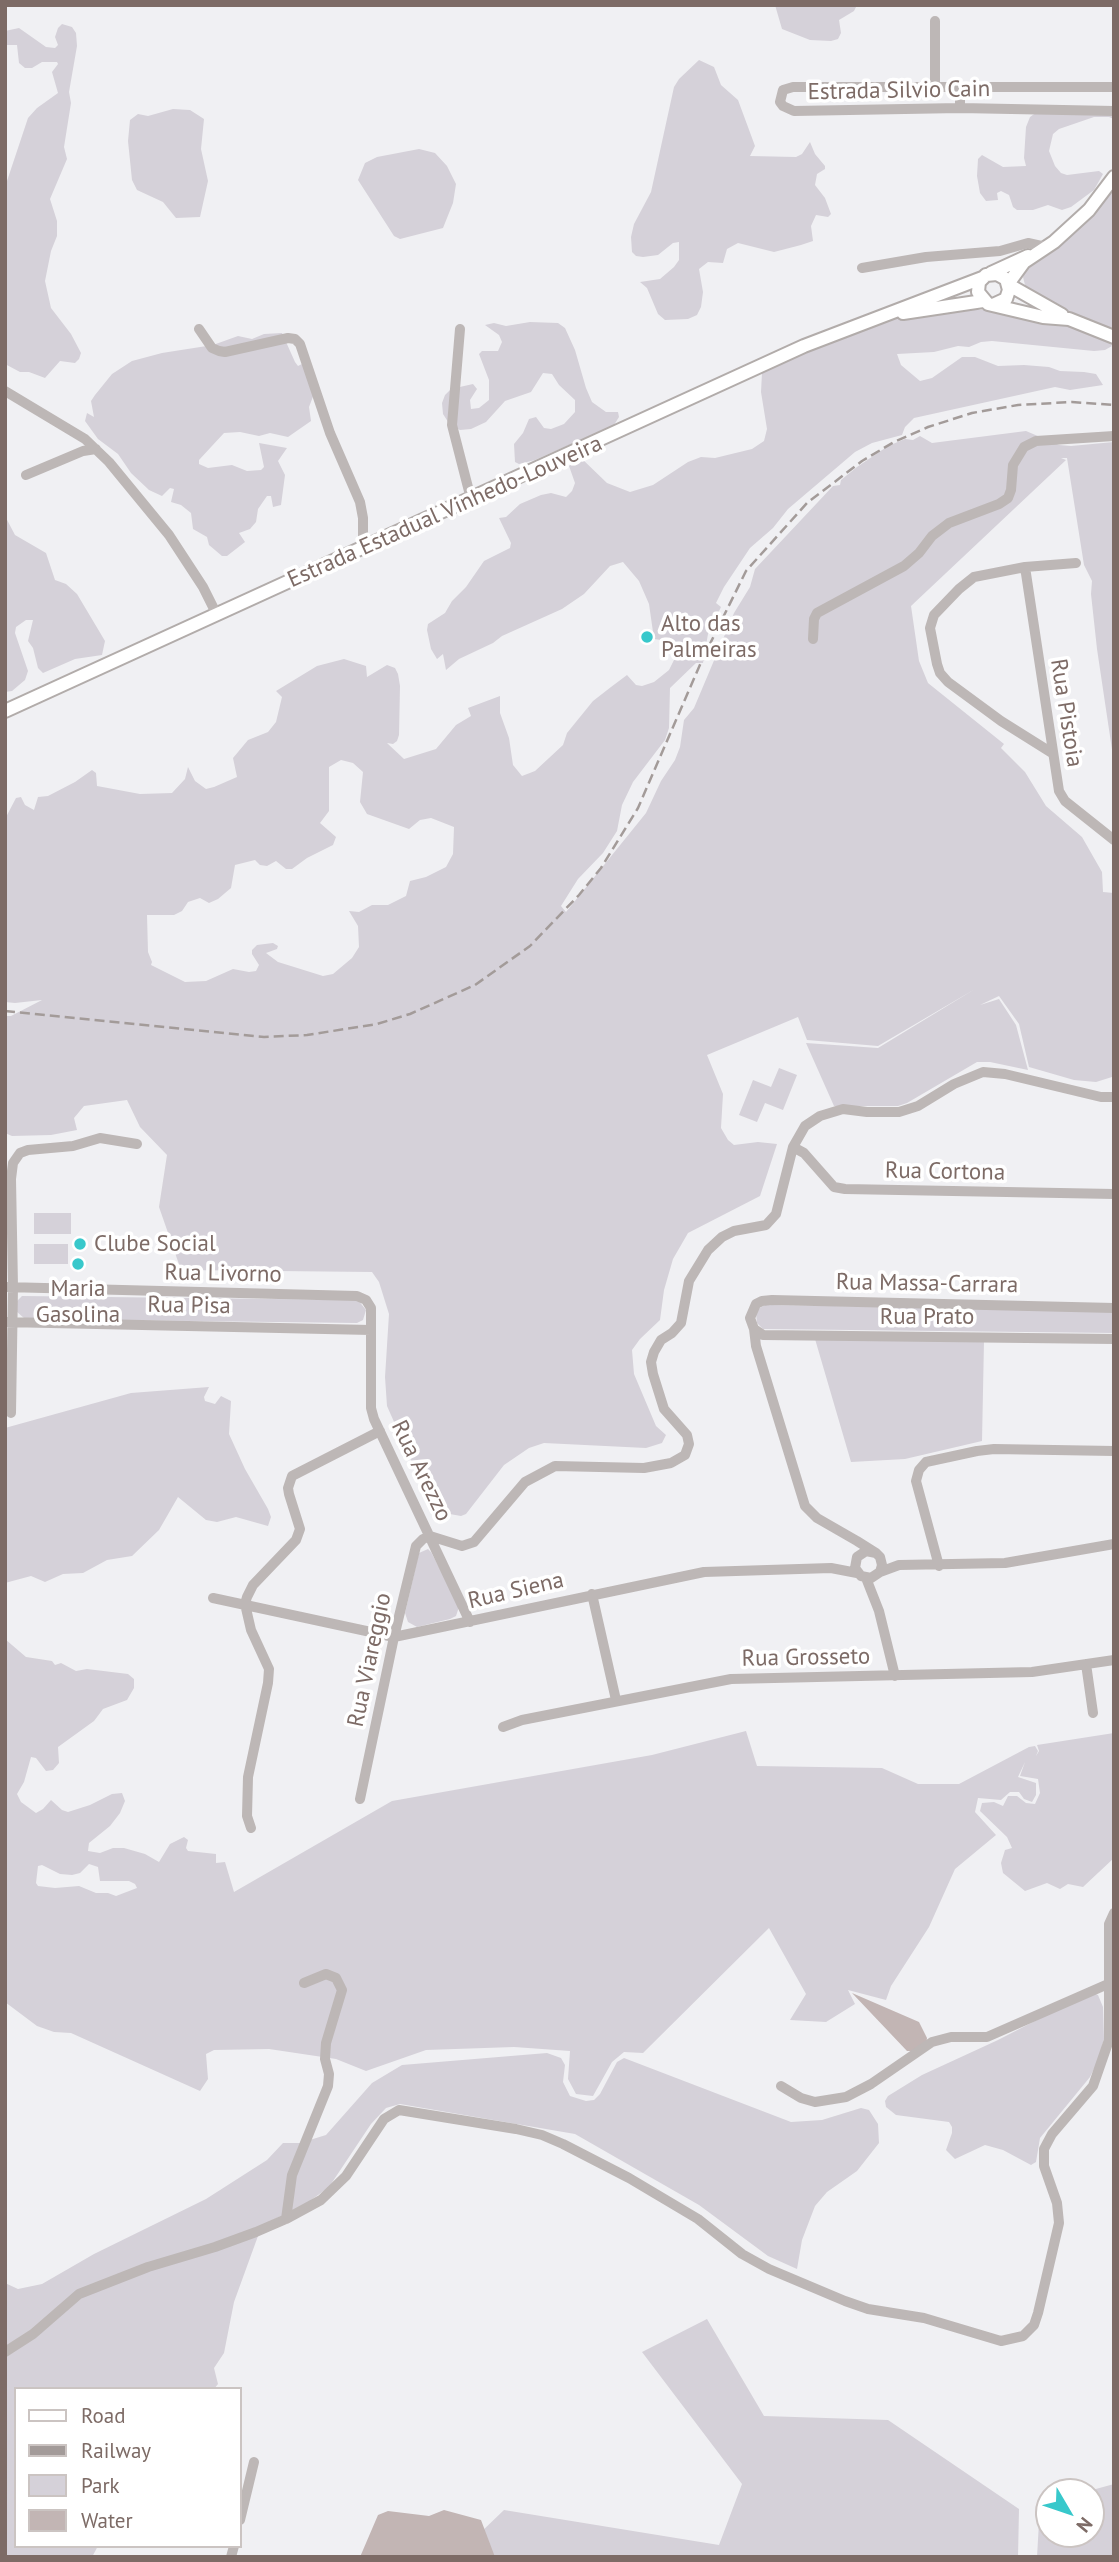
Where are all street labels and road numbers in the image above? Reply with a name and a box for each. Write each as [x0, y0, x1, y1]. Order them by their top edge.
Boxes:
street label: Estrada Silvio Cain [807, 76, 991, 106]
street label: Estrada Estadual Vinhedo-Louveira [283, 430, 607, 594]
street label: Rua Pistoia [1044, 657, 1088, 769]
street label: Rua Cortona [885, 1157, 1005, 1187]
street label: Rua Livorno [164, 1259, 282, 1289]
street label: Rua Massa-Carrara [836, 1269, 1018, 1299]
street label: Rua Pisa [147, 1291, 231, 1321]
street label: Rua Prato [880, 1303, 974, 1331]
street label: Rua Arezzo [385, 1416, 457, 1526]
street label: Rua Siena [465, 1567, 567, 1615]
street label: Rua Viareggio [342, 1590, 398, 1730]
street label: Rua Grosseto [741, 1643, 871, 1673]

